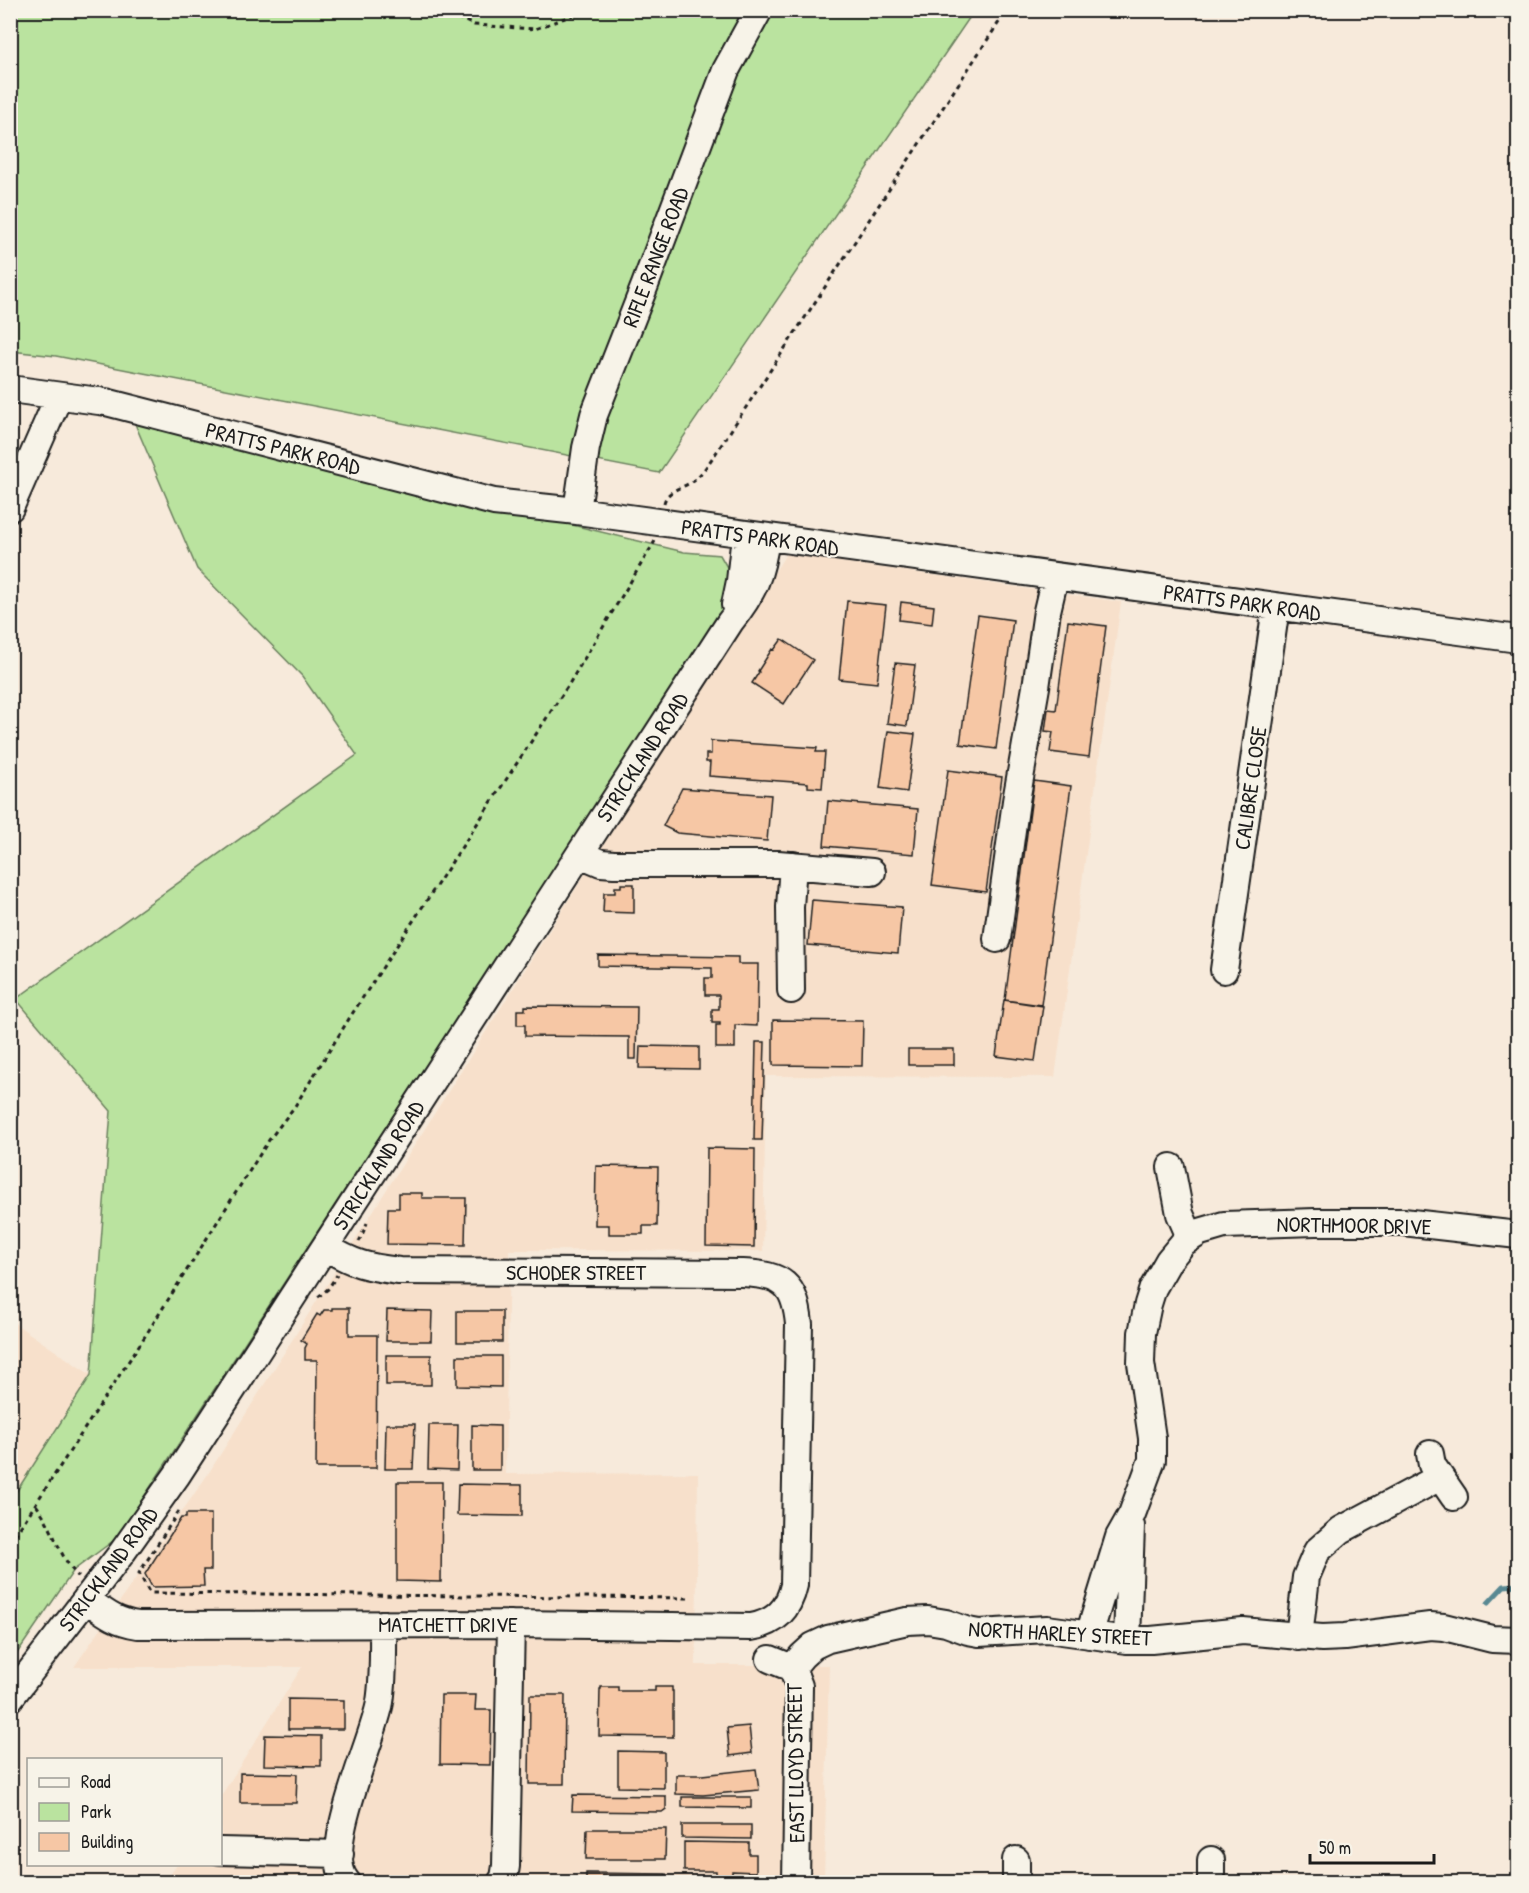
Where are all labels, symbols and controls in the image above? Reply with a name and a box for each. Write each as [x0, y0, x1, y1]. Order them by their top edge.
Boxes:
street label: RIFLE RANGE ROAD [615, 182, 696, 331]
street label: PRATTS PARK ROAD [203, 414, 364, 482]
street label: PRATTS PARK ROAD [680, 511, 841, 563]
street label: PRATTS PARK ROAD [1162, 576, 1323, 628]
street label: STRICKLAND ROAD [589, 686, 695, 828]
street label: CALIBRE CLOSE [1226, 724, 1274, 852]
street label: STRICKLAND ROAD [325, 1094, 431, 1236]
street label: NORTHMOOR DRIVE [1276, 1209, 1432, 1241]
street label: SCHODER STREET [506, 1257, 647, 1287]
street label: STRICKLAND ROAD [51, 1500, 165, 1637]
street label: MATCHETT DRIVE [378, 1609, 518, 1639]
street label: NORTH HARLEY STREET [968, 1613, 1153, 1653]
street label: EAST LLOYD STREET [779, 1682, 811, 1843]
legend [27, 1758, 222, 1866]
text: Road [81, 1769, 111, 1794]
text: Park [81, 1799, 112, 1824]
scale bar [1310, 1827, 1434, 1865]
text: Building [81, 1829, 133, 1854]
text: 50 m [1319, 1835, 1351, 1860]

